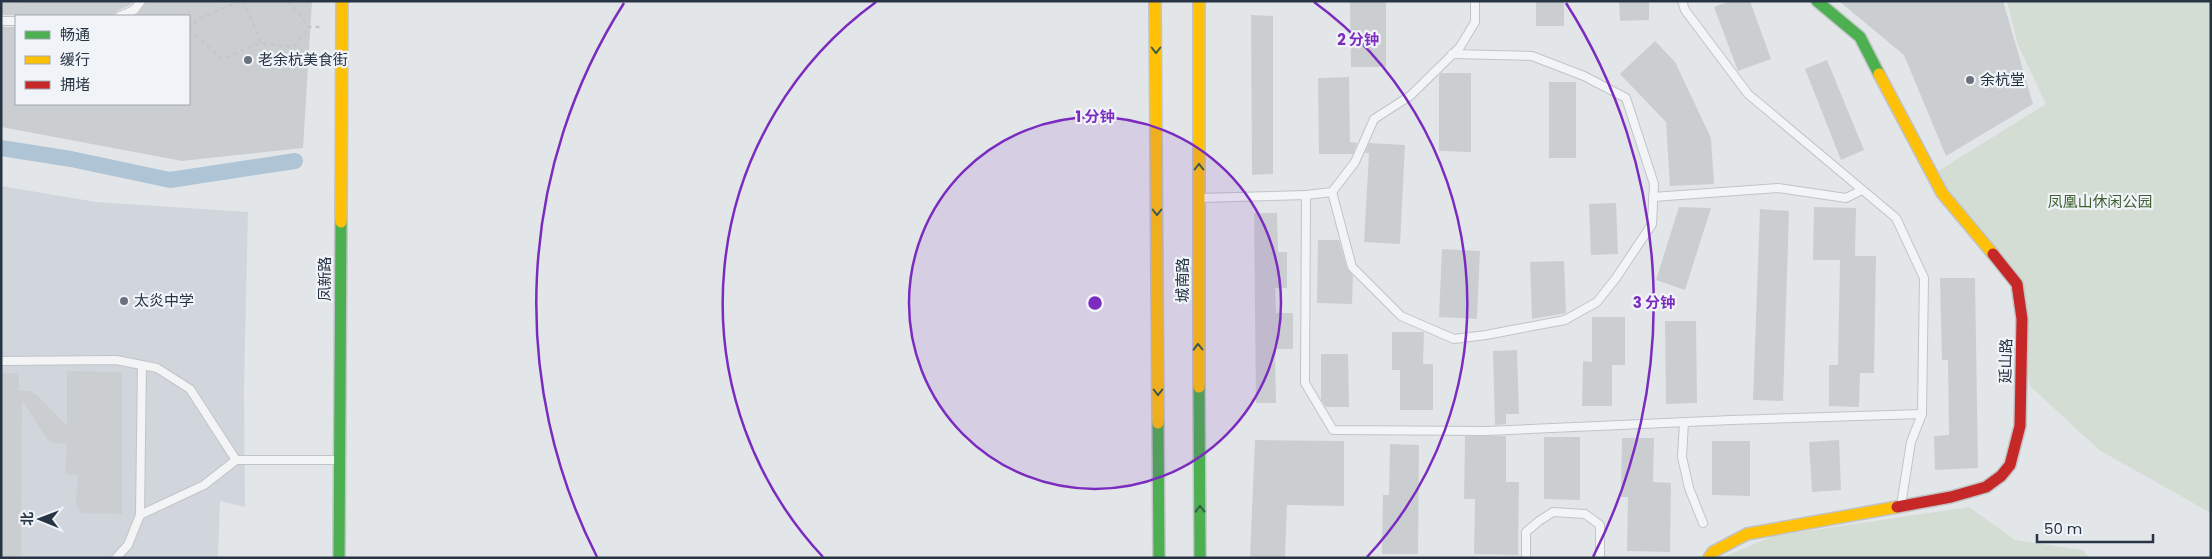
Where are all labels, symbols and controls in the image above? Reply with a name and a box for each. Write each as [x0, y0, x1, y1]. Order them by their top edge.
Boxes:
legend [15, 15, 190, 105]
text: 畅通 [60, 24, 90, 45]
text: 2 分钟 [1337, 29, 1379, 50]
one-way arrow [1151, 46, 1161, 54]
text: 缓行 [60, 49, 90, 70]
place label: 老余杭美食街 [258, 49, 348, 70]
marker: 老余杭美食街 [242, 54, 254, 66]
place label: 余杭堂 [1980, 69, 2025, 90]
text: 拥堵 [60, 74, 90, 95]
marker: 余杭堂 [1964, 74, 1976, 86]
text: 1 分钟 [1076, 106, 1114, 127]
one-way arrow [1194, 162, 1204, 170]
park label: 凤凰山休闲公园 [2047, 191, 2153, 212]
one-way arrow [1152, 209, 1162, 217]
street label: 凤新路 [314, 256, 335, 302]
street label: 城南路 [1172, 257, 1193, 303]
place label: 太炎中学 [134, 290, 194, 311]
text: 3 分钟 [1633, 292, 1675, 313]
centre of rings [1086, 294, 1104, 312]
marker: 太炎中学 [118, 295, 130, 307]
street label: 延山路 [1995, 338, 2016, 384]
one-way arrow [1193, 342, 1203, 350]
one-way arrow [1153, 389, 1163, 397]
north arrow [15, 494, 65, 544]
one-way arrow [1195, 505, 1205, 512]
text: 北 [17, 512, 37, 526]
scale bar [2037, 512, 2153, 544]
text: 50 m [2044, 518, 2082, 539]

